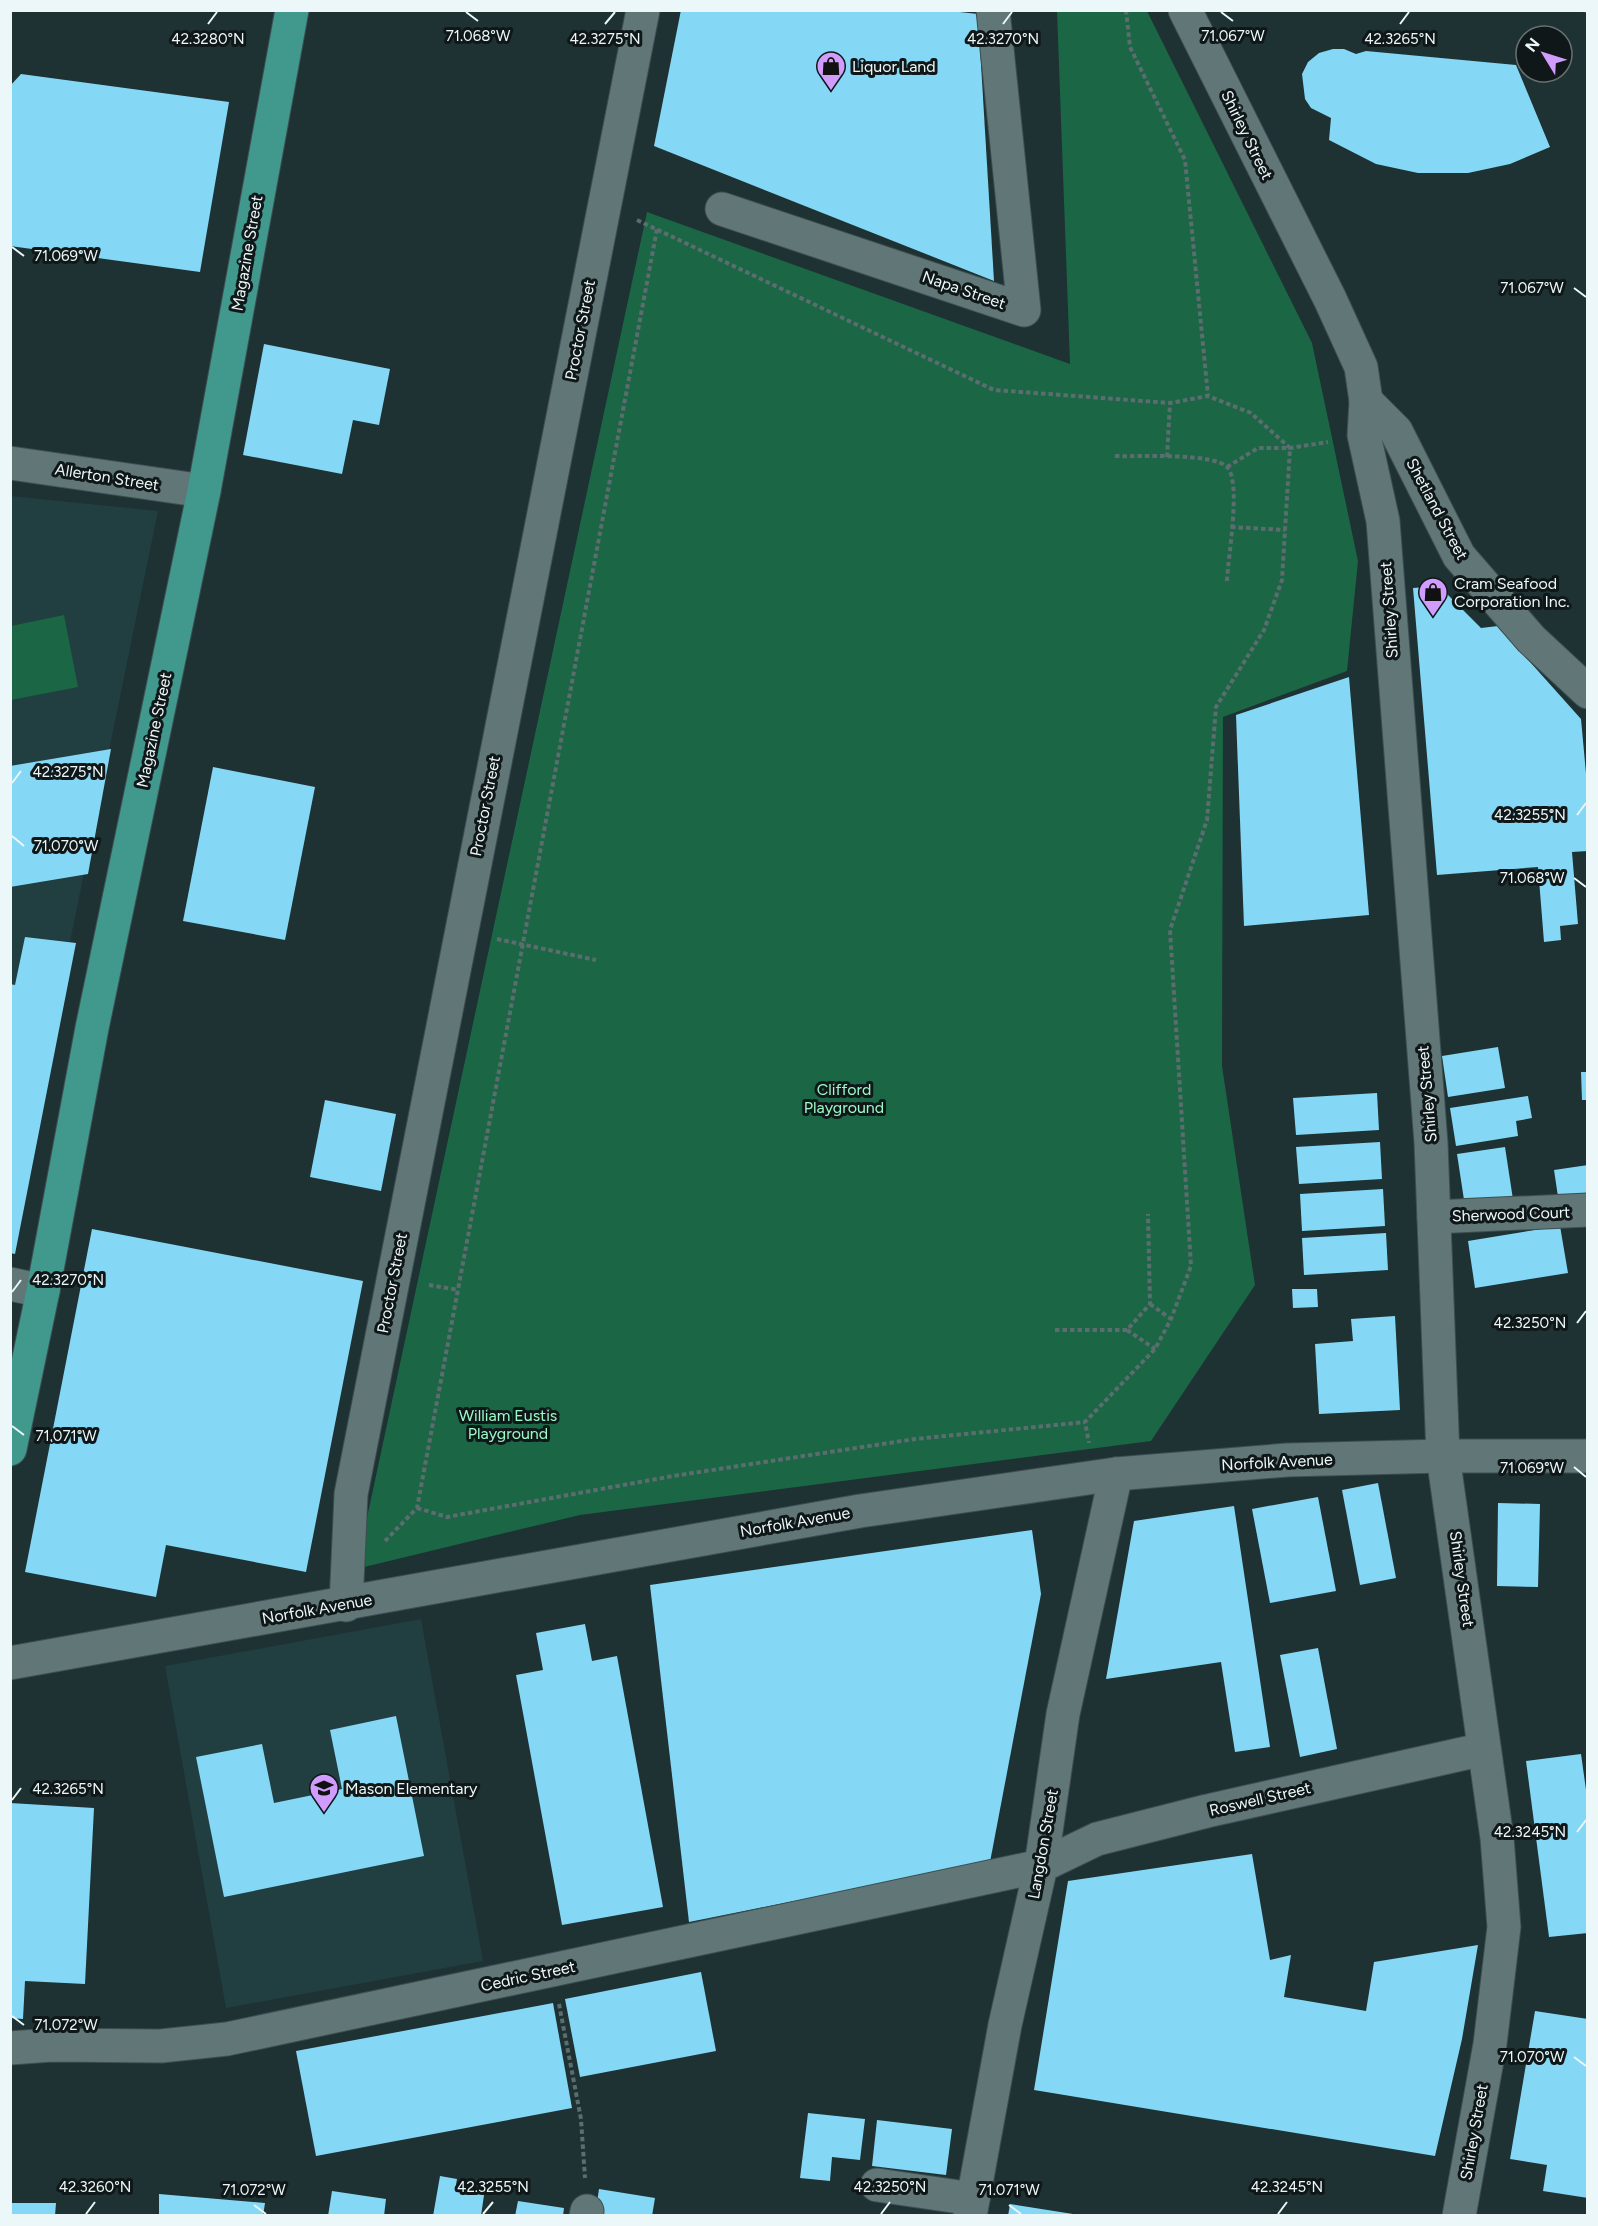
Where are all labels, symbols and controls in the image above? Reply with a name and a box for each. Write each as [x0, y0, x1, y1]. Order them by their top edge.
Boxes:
north arrow [1514, 24, 1574, 84]
text: 71.068°W [446, 27, 511, 45]
text: 71.067°W [1201, 27, 1265, 45]
text: 42.3280°N [171, 30, 245, 48]
text: 42.3275°N [569, 30, 641, 48]
text: 42.3270°N [967, 30, 1039, 48]
text: 42.3265°N [1364, 30, 1436, 48]
text: N [1521, 34, 1544, 56]
shop icon: Liquor Land [815, 50, 847, 92]
place label: Liquor Land [852, 57, 936, 76]
street label: Shirley Street [1217, 87, 1277, 183]
street label: Magazine Street [227, 194, 267, 312]
text: 71.069°W [34, 247, 99, 265]
street label: Napa Street [920, 267, 1008, 313]
street label: Proctor Street [561, 278, 599, 382]
text: 71.067°W [1500, 279, 1564, 297]
street label: Shetland Street [1402, 455, 1472, 563]
street label: Allerton Street [54, 459, 160, 495]
street label: Shirley Street [1376, 561, 1402, 659]
place label: Cram Seafood Corporation Inc. [1454, 574, 1570, 611]
shop icon: Cram Seafood Corporation Inc. [1417, 576, 1449, 618]
street label: Magazine Street [133, 671, 175, 789]
street label: Proctor Street [466, 754, 504, 858]
text: 42.3275°N [32, 763, 104, 781]
text: 42.3255°N [1494, 806, 1566, 824]
text: 71.070°W [34, 837, 99, 855]
text: 71.068°W [1500, 869, 1565, 887]
street label: Shirley Street [1413, 1045, 1441, 1143]
park label: Clifford Playground [804, 1080, 884, 1117]
street label: Sherwood Court [1452, 1202, 1570, 1226]
street label: Proctor Street [373, 1231, 411, 1335]
text: 42.3270°N [32, 1271, 104, 1289]
text: 42.3250°N [1494, 1314, 1566, 1332]
park label: William Eustis Playground [459, 1406, 557, 1443]
text: 71.071°W [35, 1427, 97, 1445]
street label: Norfolk Avenue [1221, 1450, 1333, 1474]
text: 71.069°W [1500, 1459, 1565, 1477]
street label: Norfolk Avenue [738, 1503, 852, 1541]
street label: Shirley Street [1446, 1530, 1478, 1628]
street label: Norfolk Avenue [260, 1590, 374, 1628]
school or university icon: Mason Elementary [308, 1772, 340, 1814]
street label: Roswell Street [1207, 1778, 1313, 1820]
place label: Mason Elementary [345, 1779, 478, 1798]
text: 42.3265°N [32, 1780, 104, 1798]
street label: Langdon Street [1024, 1788, 1062, 1900]
text: 42.3245°N [1494, 1823, 1566, 1841]
street label: Cedric Street [479, 1957, 577, 1995]
text: 71.072°W [34, 2016, 98, 2034]
text: 71.070°W [1500, 2048, 1565, 2066]
street label: Shirley Street [1456, 2083, 1492, 2181]
text: 42.3260°N [59, 2178, 131, 2196]
text: 42.3255°N [457, 2178, 529, 2196]
text: 42.3250°N [854, 2178, 926, 2196]
text: 42.3245°N [1251, 2178, 1323, 2196]
text: 71.072°W [222, 2181, 286, 2199]
text: 71.071°W [978, 2181, 1040, 2199]

